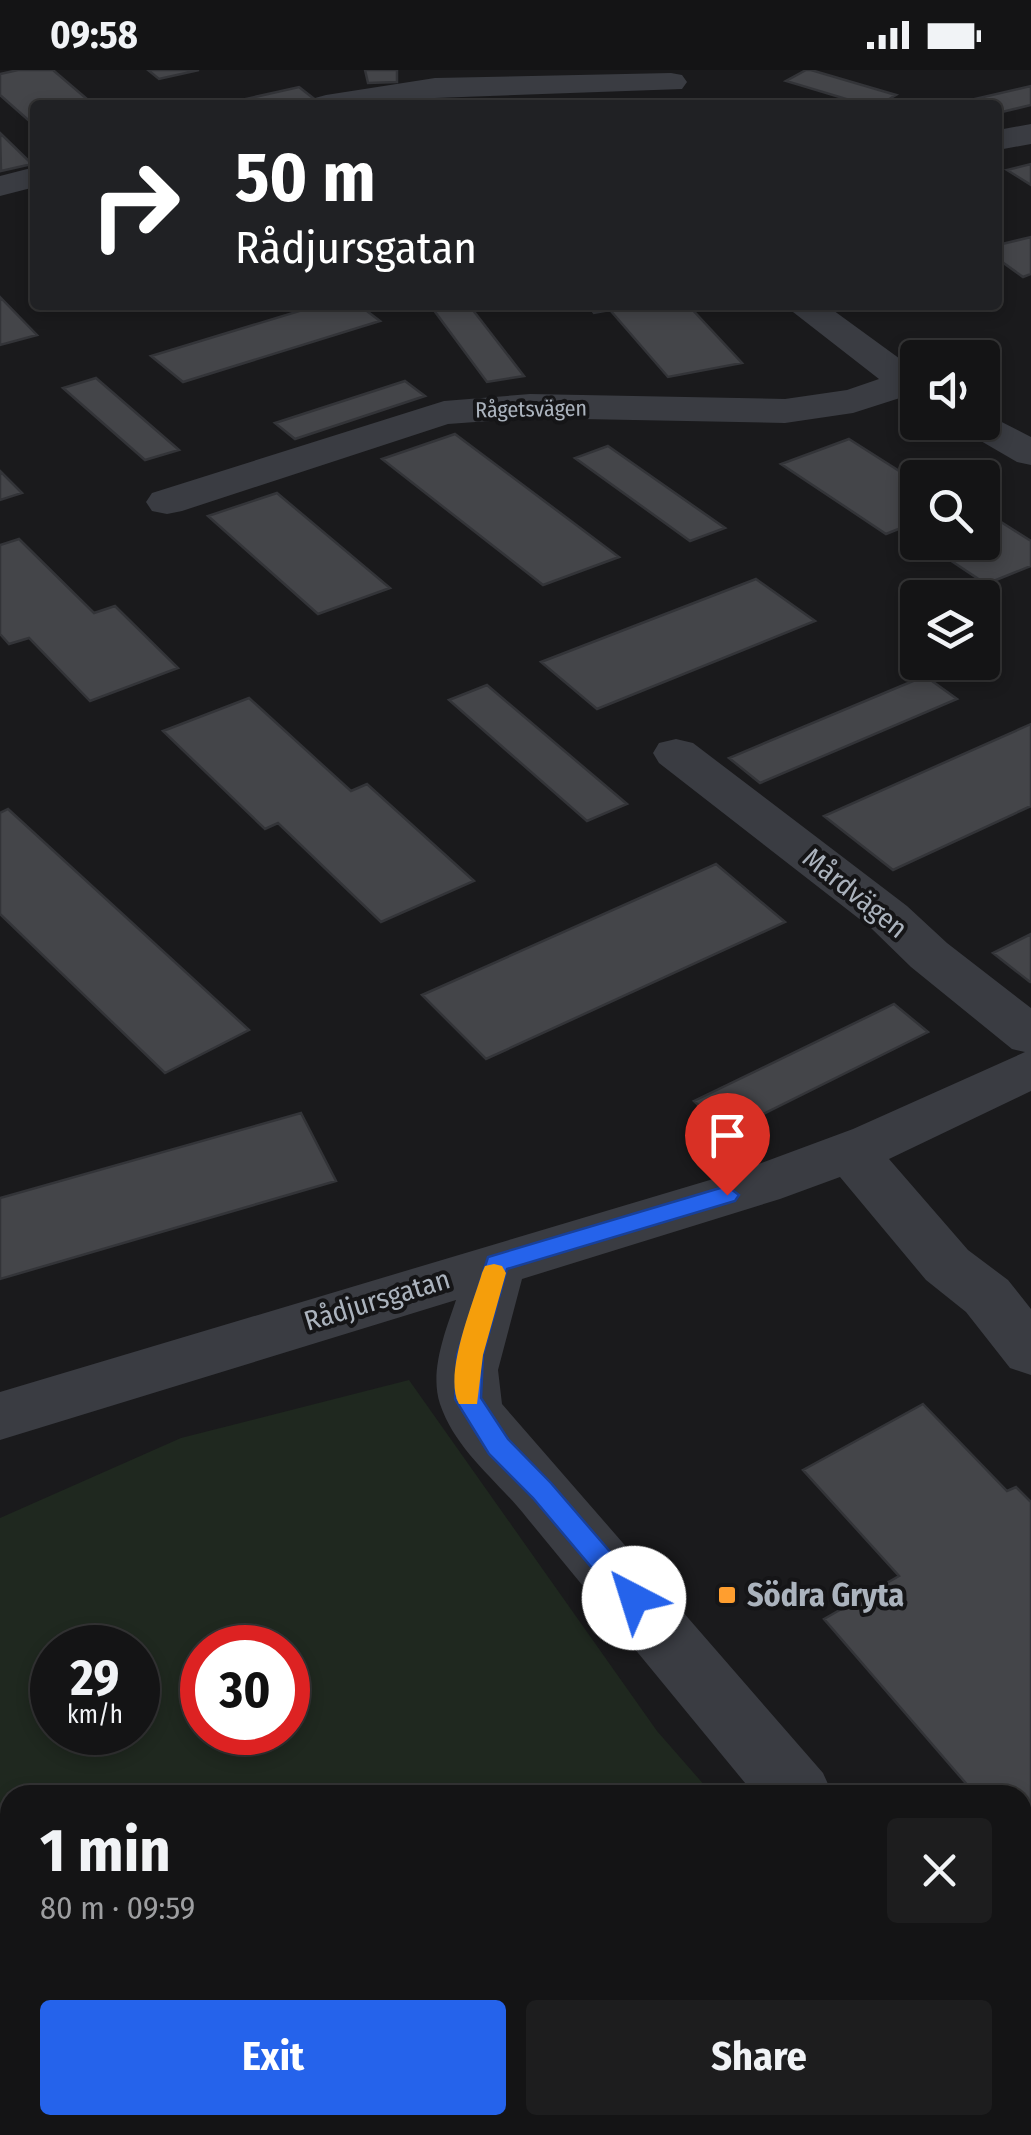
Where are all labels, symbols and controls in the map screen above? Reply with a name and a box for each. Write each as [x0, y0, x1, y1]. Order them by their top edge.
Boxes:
text: 09:58 [50, 12, 138, 58]
text: 50 m [235, 136, 376, 220]
icon: right [70, 140, 200, 270]
text: Rådjursgatan [235, 221, 477, 275]
map controls [900, 340, 1000, 680]
button: sound [900, 340, 1000, 440]
street label: Rågetsvägen [475, 395, 587, 423]
button: search [900, 460, 1000, 560]
button: layers [900, 580, 1000, 680]
street label: Mårdvägen [796, 841, 914, 945]
pin [685, 1093, 770, 1196]
icon: arrive [700, 1108, 755, 1163]
street label: Rådjursgatan [300, 1262, 454, 1338]
position arrow [582, 1546, 686, 1650]
place label: Södra Gryta [747, 1576, 904, 1614]
marker: Södra Gryta [716, 1584, 738, 1606]
speed limit sign: 30 [180, 1625, 310, 1755]
text: 29 [71, 1648, 119, 1708]
text: km/h [67, 1700, 123, 1730]
text: 1 min [40, 1815, 171, 1887]
button: close [887, 1818, 992, 1923]
text: 80 m · 09:59 [40, 1889, 195, 1927]
button: Exit [40, 2000, 506, 2115]
button: Share [526, 2000, 992, 2115]

